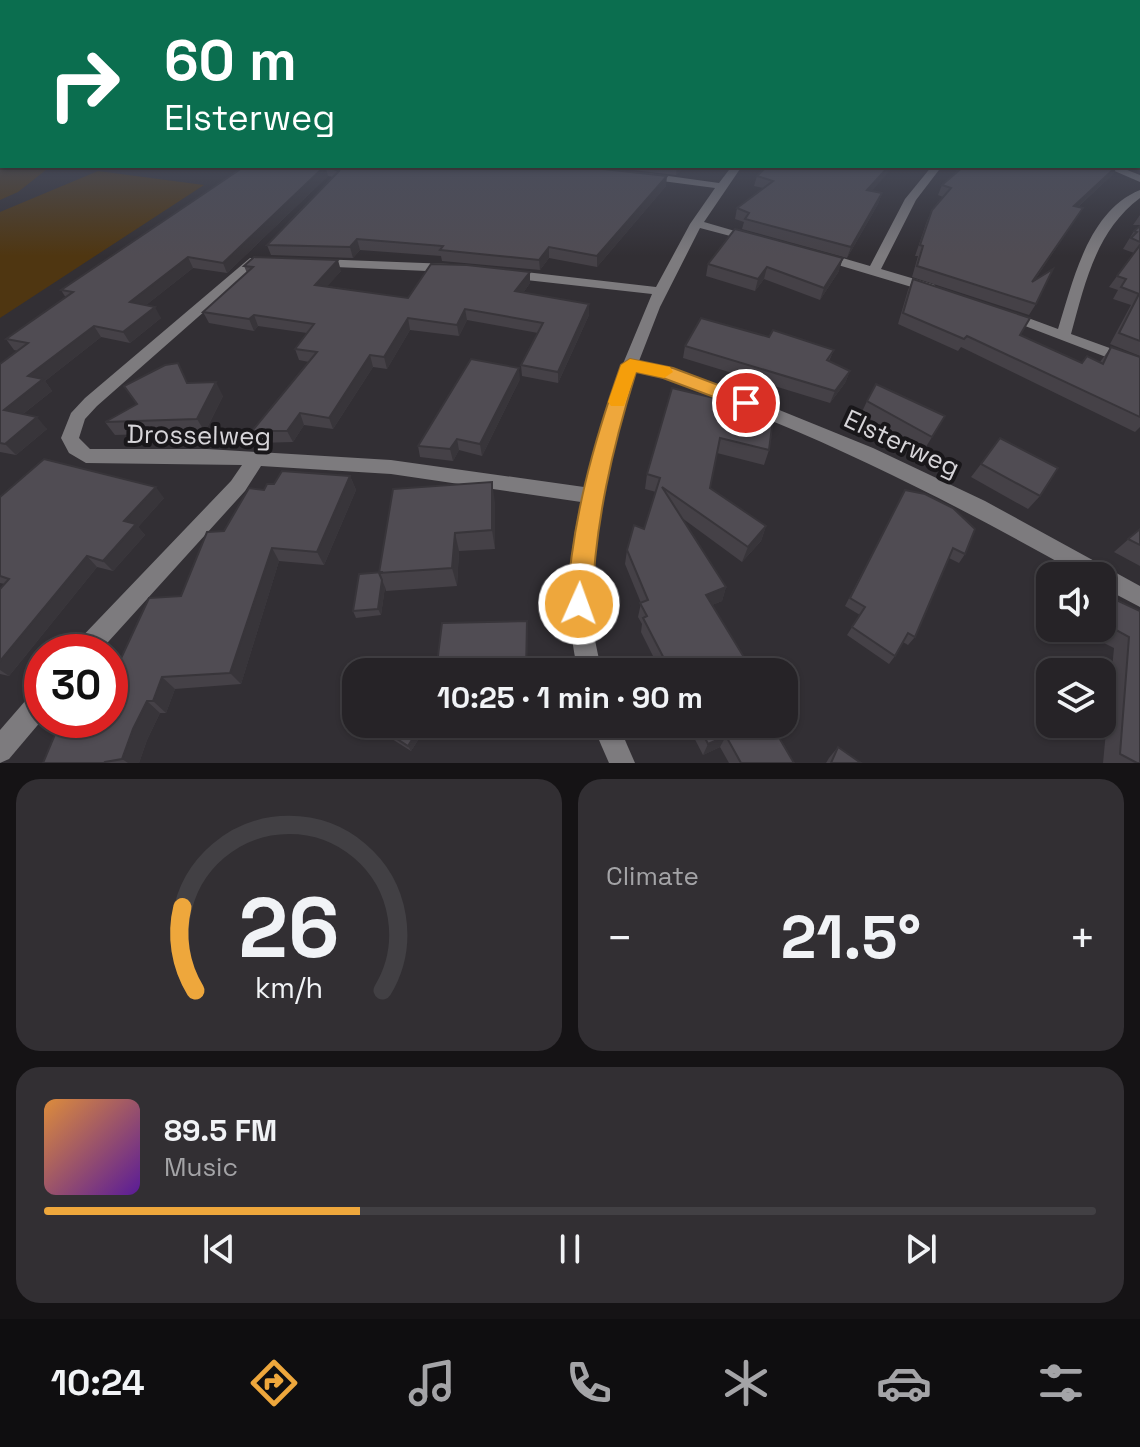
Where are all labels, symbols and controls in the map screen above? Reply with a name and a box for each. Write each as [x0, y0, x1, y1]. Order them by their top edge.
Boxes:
text: 60 m [164, 25, 297, 96]
icon: right [32, 32, 136, 136]
text: Elsterweg [164, 95, 335, 141]
pin [712, 369, 780, 437]
icon: arrive [724, 381, 768, 425]
street label: Elsterweg [839, 401, 965, 485]
street label: Drosselweg [126, 417, 272, 453]
position arrow [537, 562, 621, 646]
map controls [1036, 562, 1116, 738]
button: sound [1036, 562, 1116, 642]
speed limit sign: 30 [24, 634, 128, 738]
button: layers [1036, 658, 1116, 738]
text: 10:25 · 1 min · 90 m [437, 678, 703, 717]
text: Climate [606, 859, 699, 893]
text: 26 [239, 875, 339, 981]
text: 21.5° [781, 899, 921, 976]
text: − [606, 910, 633, 966]
text: + [1069, 910, 1096, 966]
text: km/h [255, 970, 323, 1006]
text: 89.5 FM [164, 1111, 277, 1150]
text: Music [164, 1150, 238, 1184]
icon: previous [197, 1227, 241, 1271]
icon: pause [548, 1227, 592, 1271]
icon: next [899, 1227, 943, 1271]
icon: directions [246, 1355, 302, 1411]
icon: music [404, 1355, 460, 1411]
icon: phone [561, 1355, 617, 1411]
icon: climate [718, 1355, 774, 1411]
icon: car [876, 1355, 932, 1411]
icon: filters [1033, 1355, 1089, 1411]
text: 10:24 [51, 1360, 145, 1406]

